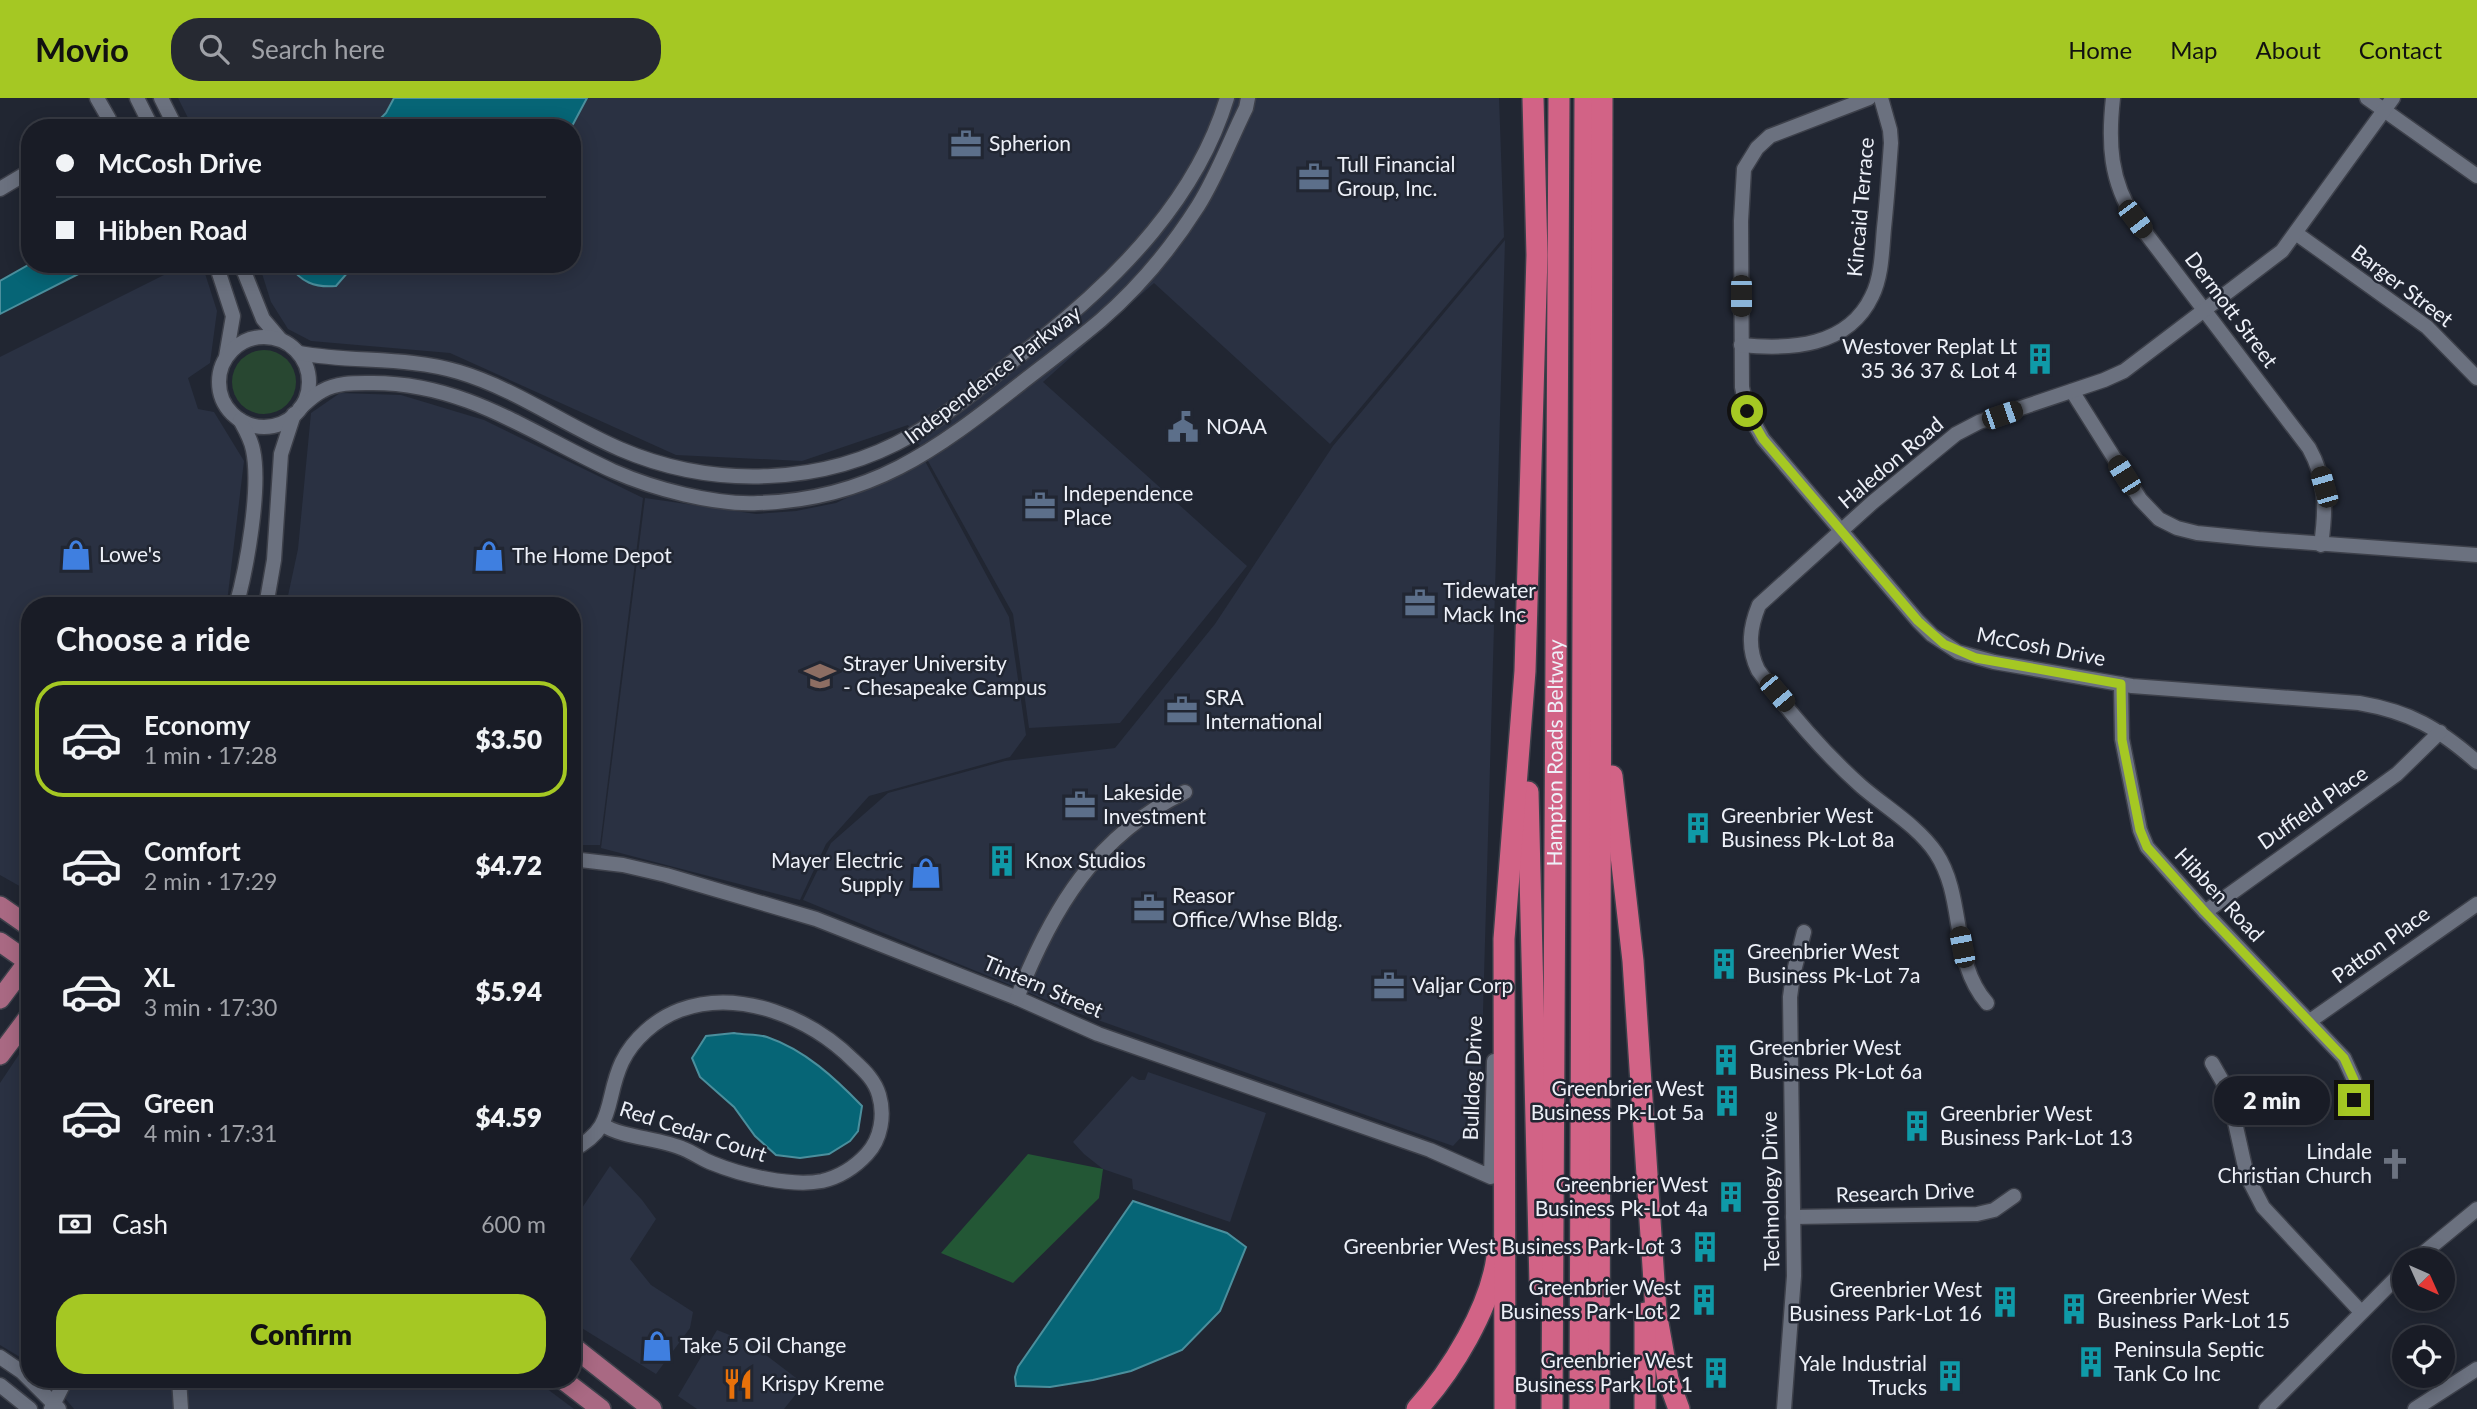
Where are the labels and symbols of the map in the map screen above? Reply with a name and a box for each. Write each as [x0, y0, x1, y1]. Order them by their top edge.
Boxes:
office icon: Spherion [949, 127, 983, 161]
place label: Spherion [989, 130, 1071, 155]
street label: Kincaid Terrace [1841, 136, 1878, 278]
place label: Tull Financial Group, Inc. [1337, 151, 1455, 200]
office icon: Tull Financial Group, Inc. [1297, 160, 1331, 194]
car [2114, 196, 2157, 242]
street label: Barger Street [2347, 238, 2459, 331]
street label: Dermott Street [2181, 246, 2284, 372]
car [1731, 275, 1752, 317]
street label: Independence Parkway [899, 299, 1085, 448]
place label: Westover Replat Lt 35 36 37 & Lot 4 [1842, 333, 2017, 382]
building icon: Westover Replat Lt 35 36 37 & Lot 4 [2023, 342, 2057, 376]
route start [1731, 395, 1763, 427]
car [1979, 398, 2026, 432]
public building icon: NOAA [1166, 410, 1200, 444]
street label: Haledon Road [1832, 411, 1948, 513]
place label: NOAA [1206, 413, 1268, 438]
car [2104, 452, 2145, 498]
car [2309, 464, 2340, 510]
place label: Independence Place [1063, 480, 1193, 529]
office icon: Independence Place [1023, 489, 1057, 523]
shop icon: Lowe's [59, 538, 93, 572]
shop icon: The Home Depot [472, 539, 506, 573]
place label: Lowe's [99, 541, 161, 566]
place label: The Home Depot [512, 542, 672, 567]
place label: Tidewater Mack Inc [1443, 577, 1536, 626]
office icon: Tidewater Mack Inc [1403, 586, 1437, 620]
street label: McCosh Drive [1975, 621, 2108, 670]
street label: Hampton Roads Beltway [1541, 639, 1567, 867]
place label: Strayer University - Chesapeake Campus [843, 650, 1047, 699]
school or university icon: Strayer University - Chesapeake Campus [803, 659, 837, 693]
car [1756, 670, 1799, 716]
place label: SRA International [1205, 684, 1322, 733]
office icon: SRA International [1165, 693, 1199, 727]
street label: Duffield Place [2252, 760, 2372, 854]
place label: Lakeside Investment [1103, 779, 1206, 828]
office icon: Lakeside Investment [1063, 788, 1097, 822]
place label: Greenbrier West Business Pk-Lot 8a [1721, 802, 1894, 851]
building icon: Greenbrier West Business Pk-Lot 8a [1681, 811, 1715, 845]
street label: Hibben Road [2170, 842, 2270, 946]
building icon: Knox Studios [985, 844, 1019, 878]
place label: Mayer Electric Supply [771, 847, 903, 896]
place label: Knox Studios [1025, 847, 1146, 872]
shop icon: Mayer Electric Supply [909, 856, 943, 890]
place label: Reasor Office/Whse Bldg. [1172, 882, 1343, 931]
office icon: Reasor Office/Whse Bldg. [1132, 891, 1166, 925]
street label: Patton Place [2326, 900, 2434, 988]
car [1948, 924, 1977, 970]
place label: Greenbrier West Business Pk-Lot 7a [1747, 938, 1920, 987]
building icon: Greenbrier West Business Pk-Lot 7a [1707, 947, 1741, 981]
street label: Tintern Street [980, 949, 1108, 1022]
office icon: Valjar Corp [1372, 969, 1406, 1003]
place label: Valjar Corp [1412, 972, 1513, 997]
street label: Bulldog Drive [1457, 1015, 1486, 1141]
place label: Greenbrier West Business Pk-Lot 6a [1749, 1034, 1922, 1083]
building icon: Greenbrier West Business Pk-Lot 6a [1709, 1043, 1743, 1077]
place label: Greenbrier West Business Pk-Lot 5a [1531, 1075, 1704, 1124]
callout: 2 min [2214, 1076, 2330, 1124]
building icon: Greenbrier West Business Pk-Lot 5a [1710, 1084, 1744, 1118]
route end [2338, 1084, 2370, 1116]
street label: Red Cedar Court [617, 1095, 771, 1166]
place label: Greenbrier West Business Park-Lot 13 [1940, 1100, 2133, 1149]
building icon: Greenbrier West Business Park-Lot 13 [1900, 1109, 1934, 1143]
street label: Technology Drive [1756, 1111, 1783, 1271]
place label: Lindale Christian Church [2218, 1138, 2372, 1187]
church icon: Lindale Christian Church [2378, 1147, 2412, 1181]
place label: Greenbrier West Business Pk-Lot 4a [1535, 1171, 1708, 1220]
street label: Research Drive [1835, 1177, 1975, 1206]
building icon: Greenbrier West Business Pk-Lot 4a [1714, 1180, 1748, 1214]
building icon: Greenbrier West Business Park-Lot 3 [1688, 1230, 1722, 1264]
place label: Greenbrier West Business Park-Lot 3 [1344, 1233, 1682, 1258]
north arrow [2392, 1248, 2455, 1311]
place label: Greenbrier West Business Park-Lot 2 [1500, 1274, 1681, 1323]
place label: Greenbrier West Business Park-Lot 16 [1789, 1276, 1982, 1325]
building icon: Greenbrier West Business Park-Lot 2 [1687, 1283, 1721, 1317]
place label: Greenbrier West Business Park-Lot 15 [2097, 1283, 2290, 1332]
building icon: Greenbrier West Business Park-Lot 16 [1988, 1285, 2022, 1319]
building icon: Greenbrier West Business Park-Lot 15 [2057, 1292, 2091, 1326]
shop icon: Take 5 Oil Change [640, 1329, 674, 1363]
place label: Take 5 Oil Change [680, 1332, 846, 1357]
place label: Peninsula Septic Tank Co Inc [2114, 1336, 2264, 1385]
building icon: Peninsula Septic Tank Co Inc [2074, 1345, 2108, 1379]
place label: Greenbrier West Business Park Lot 1 [1514, 1347, 1693, 1396]
place label: Yale Industrial Trucks [1799, 1350, 1927, 1399]
building icon: Greenbrier West Business Park Lot 1 [1699, 1356, 1733, 1390]
building icon: Yale Industrial Trucks [1933, 1359, 1967, 1393]
restaurant icon: Krispy Kreme [721, 1367, 755, 1401]
place label: Krispy Kreme [761, 1370, 884, 1395]

